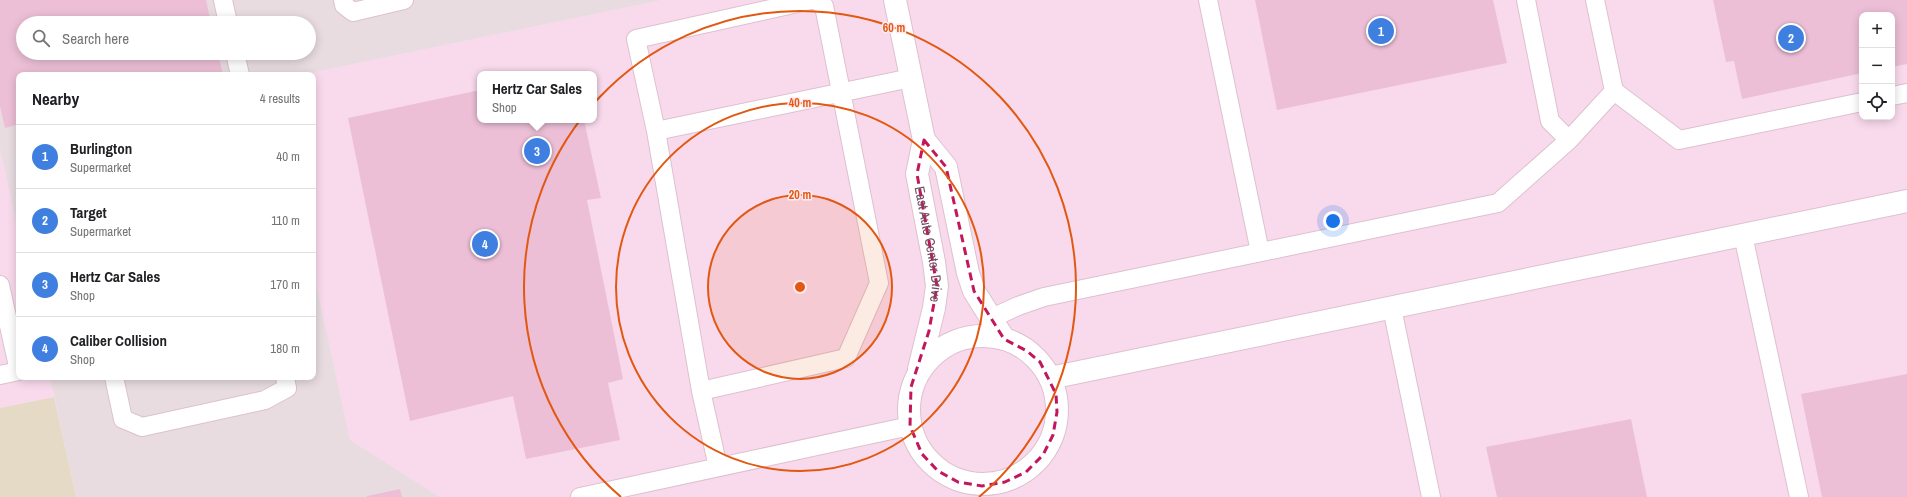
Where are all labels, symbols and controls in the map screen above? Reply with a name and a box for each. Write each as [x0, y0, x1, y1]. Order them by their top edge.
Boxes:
map controls [1859, 12, 1895, 120]
button: + [1859, 12, 1895, 48]
search box [16, 16, 316, 60]
pin: 1 [1368, 16, 1394, 46]
text: 60 m [883, 20, 905, 36]
pin: 2 [1778, 23, 1804, 53]
icon: search [30, 27, 52, 49]
text: Search here [62, 28, 129, 49]
button: − [1859, 48, 1895, 84]
popup [477, 71, 597, 123]
text: Hertz Car Sales [492, 78, 582, 99]
button: locate [1859, 84, 1895, 120]
text: Nearby [32, 87, 79, 110]
text: 4 results [260, 90, 300, 107]
text: 40 m [789, 95, 811, 111]
text: Shop [492, 99, 517, 116]
pin: 3 [524, 136, 550, 166]
text: Burlington [70, 138, 132, 159]
text: 1 [42, 148, 48, 165]
text: 40 m [276, 148, 300, 165]
text: Supermarket [70, 159, 131, 176]
street label: East Auto Center Drive [911, 185, 946, 303]
text: 20 m [789, 187, 811, 203]
text: Target [70, 202, 107, 223]
your location [1323, 211, 1343, 231]
text: 2 [42, 212, 48, 229]
text: 110 m [271, 212, 300, 229]
text: Supermarket [70, 223, 131, 240]
pin: 4 [472, 229, 498, 259]
text: Hertz Car Sales [70, 266, 160, 287]
text: 3 [42, 276, 48, 293]
text: 170 m [270, 276, 300, 293]
centre of rings [793, 280, 807, 294]
text: Shop [70, 287, 95, 304]
text: Caliber Collision [70, 330, 167, 351]
text: 4 [42, 340, 48, 357]
text: 180 m [270, 340, 300, 357]
text: Shop [70, 351, 95, 368]

